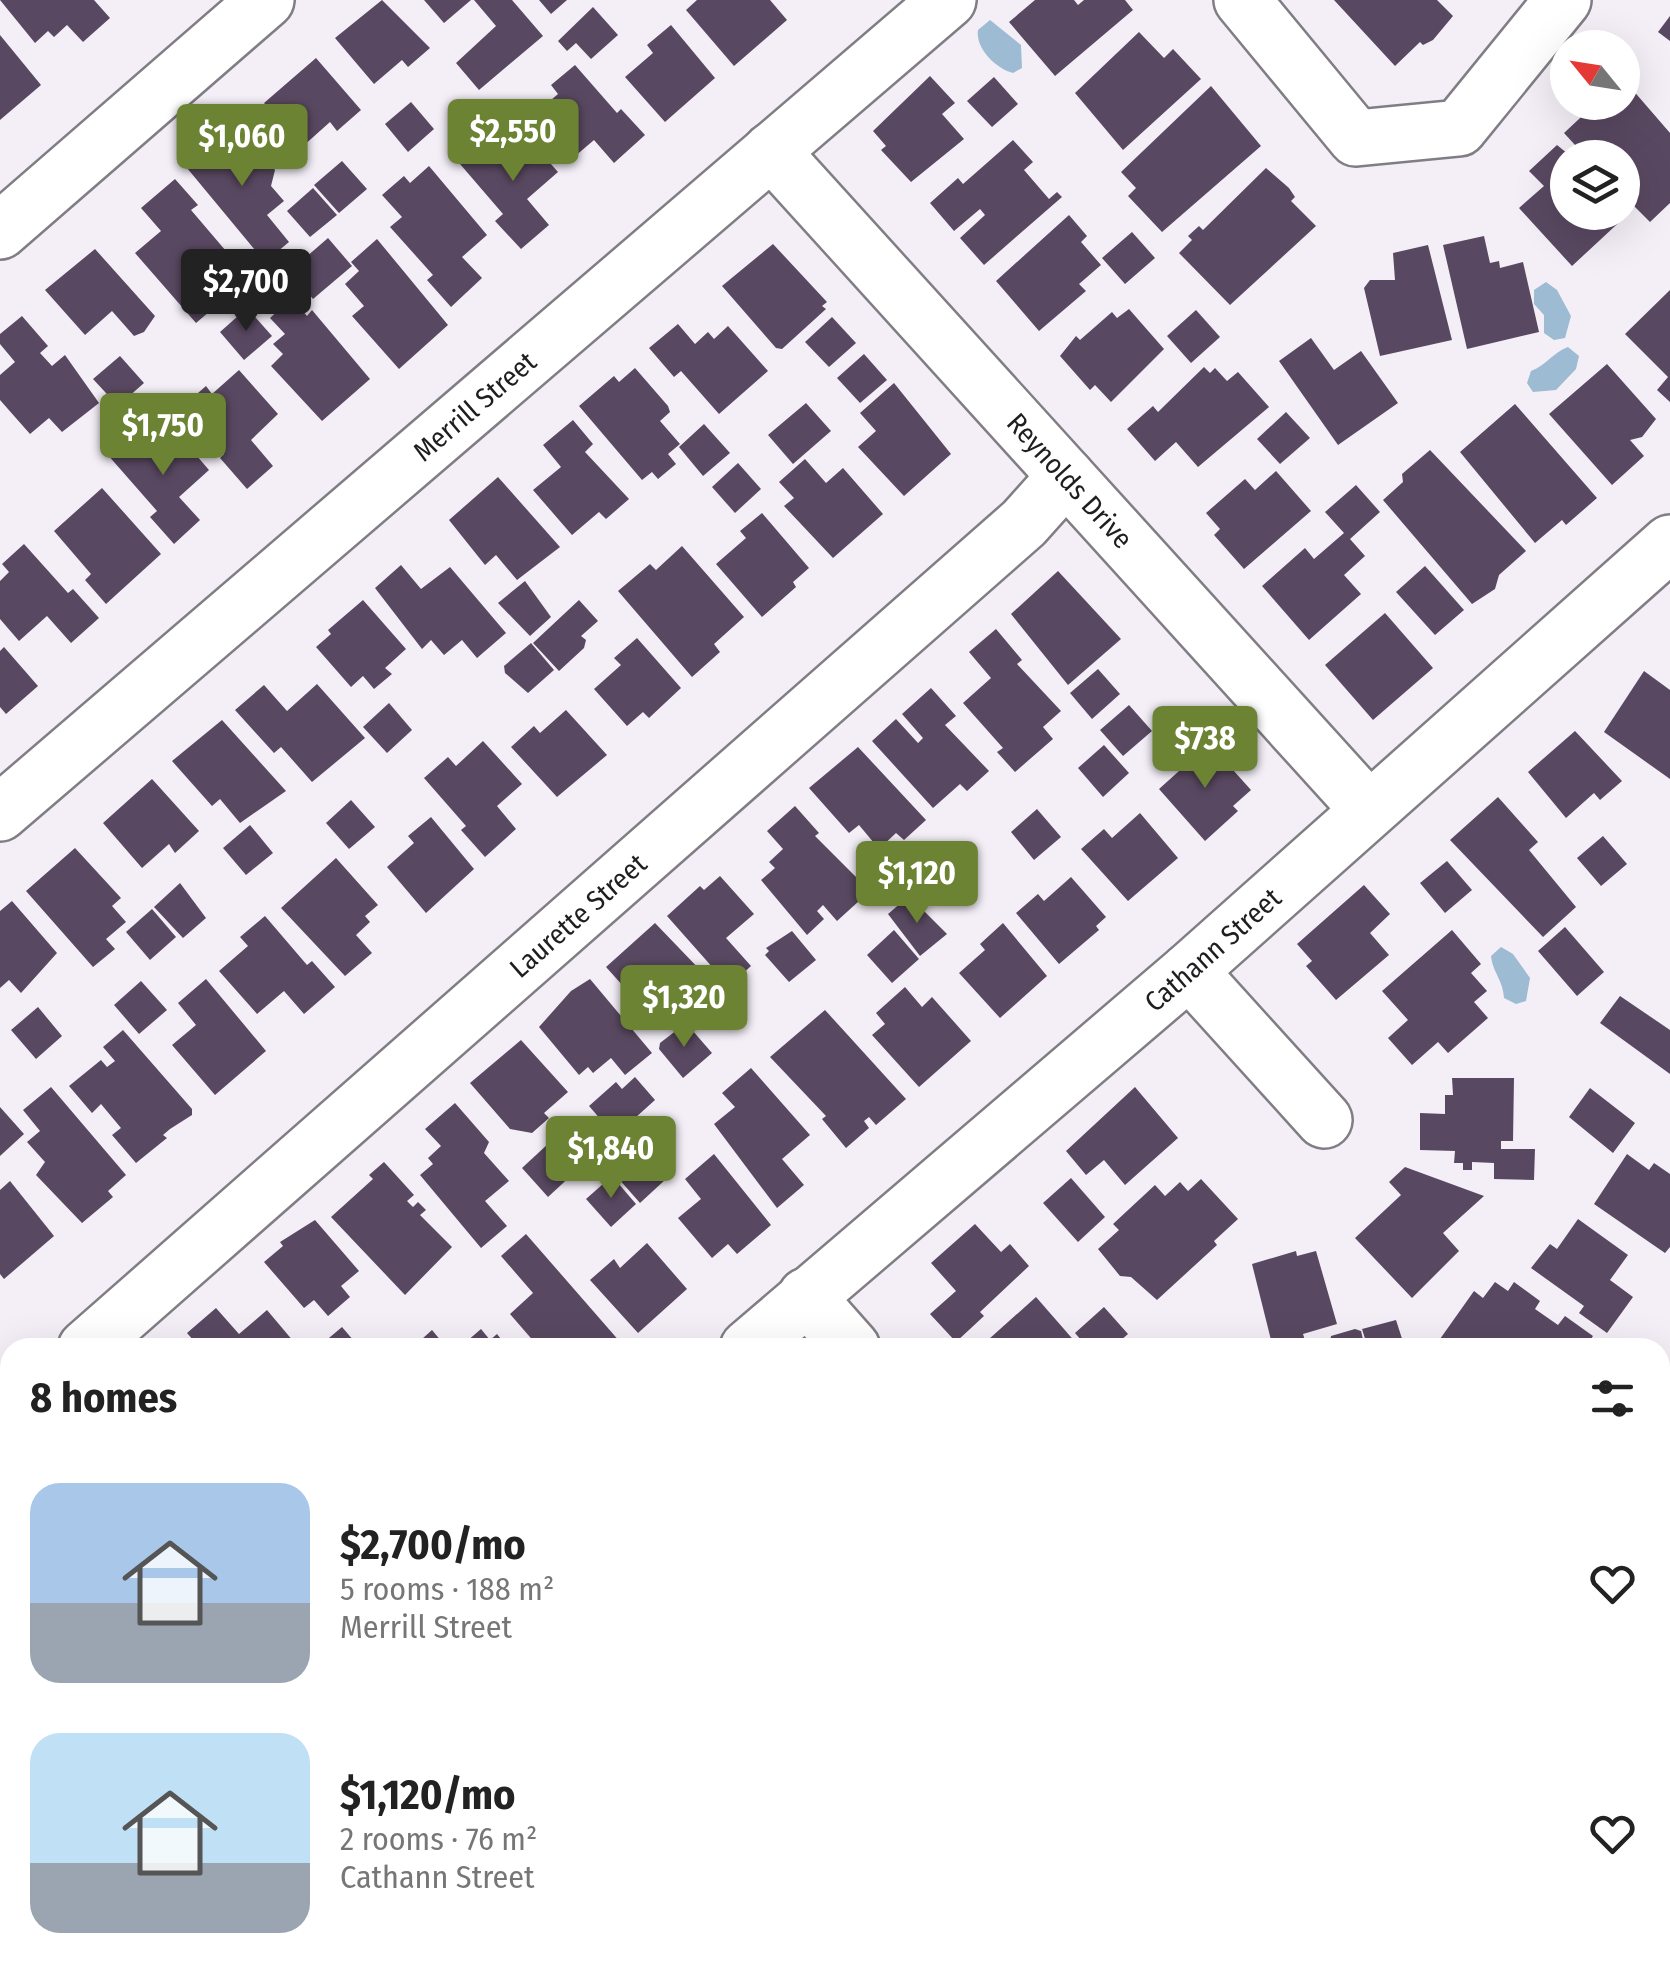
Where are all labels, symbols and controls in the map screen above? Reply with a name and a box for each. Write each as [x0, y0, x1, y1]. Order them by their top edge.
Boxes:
north arrow [1550, 30, 1640, 120]
map controls [1550, 30, 1640, 230]
pin: $2,550 [432, 99, 594, 184]
pin: $1,060 [161, 104, 323, 189]
text: $2,550 [470, 112, 556, 150]
text: $1,060 [199, 117, 285, 155]
button: layers [1550, 140, 1640, 230]
pin: $2,700 [165, 249, 327, 334]
text: $2,700 [203, 262, 289, 300]
street label: Merrill Street [406, 344, 543, 468]
pin: $1,750 [82, 393, 244, 478]
text: $1,750 [122, 406, 204, 444]
street label: Reynolds Drive [1000, 406, 1140, 555]
pin: $738 [1146, 706, 1264, 791]
text: $738 [1174, 719, 1236, 757]
pin: $1,120 [836, 841, 998, 926]
street label: Laurette Street [503, 846, 653, 984]
text: $1,120 [878, 854, 956, 892]
street label: Cathann Street [1138, 880, 1288, 1018]
pin: $1,320 [603, 965, 765, 1050]
text: $1,320 [642, 978, 726, 1016]
pin: $1,840 [530, 1116, 692, 1201]
text: $1,840 [568, 1129, 654, 1167]
icon: filters [1585, 1371, 1640, 1426]
text: 8 homes [30, 1373, 177, 1423]
text: $2,700/mo [340, 1520, 526, 1570]
icon: home [110, 1523, 230, 1643]
icon: heart [1585, 1556, 1640, 1611]
text: 5 rooms · 188 m² [340, 1570, 554, 1608]
text: Merrill Street [340, 1608, 512, 1646]
text: $1,120/mo [340, 1770, 515, 1820]
icon: home [110, 1773, 230, 1893]
icon: heart [1585, 1806, 1640, 1861]
text: 2 rooms · 76 m² [340, 1820, 537, 1858]
text: Cathann Street [340, 1858, 535, 1896]

